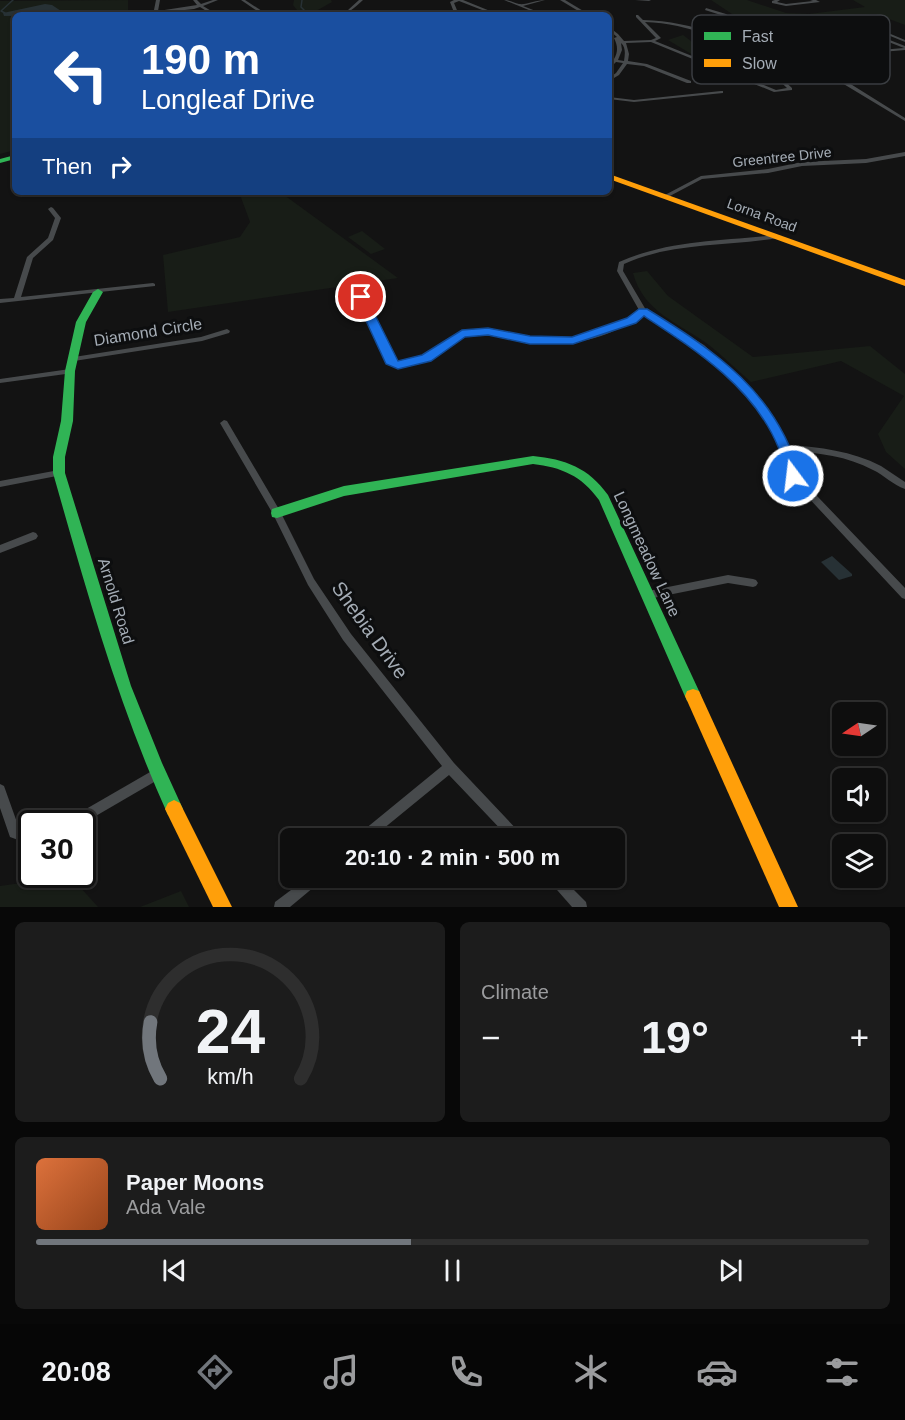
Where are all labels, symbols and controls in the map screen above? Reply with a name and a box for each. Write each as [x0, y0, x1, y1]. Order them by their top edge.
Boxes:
legend [692, 15, 890, 84]
text: Fast [742, 28, 774, 45]
icon: left [42, 36, 120, 114]
text: 190 m [141, 36, 260, 83]
text: Slow [742, 55, 777, 72]
text: Longleaf Drive [141, 85, 315, 115]
street label: Greentree Drive [732, 144, 833, 170]
icon: right [104, 150, 137, 183]
text: Then [42, 154, 92, 179]
street label: Lorna Road [725, 195, 799, 235]
pin [335, 271, 386, 322]
icon: arrive [344, 280, 377, 313]
street label: Diamond Circle [93, 315, 203, 349]
position arrow [761, 444, 825, 508]
street label: Longmeadow Lane [611, 489, 684, 619]
street label: Arnold Road [95, 556, 137, 646]
street label: Shebia Drive [327, 577, 413, 683]
north arrow [832, 702, 886, 756]
map controls [832, 702, 886, 888]
button: sound [832, 768, 886, 822]
speed limit sign: 30 [18, 810, 96, 888]
button: layers [832, 834, 886, 888]
text: 20:10 · 2 min · 500 m [345, 845, 560, 870]
text: Climate [481, 981, 549, 1003]
text: 24 [195, 997, 265, 1066]
text: 19° [641, 1012, 709, 1063]
text: − [481, 1019, 500, 1056]
text: + [850, 1019, 869, 1056]
text: km/h [207, 1065, 253, 1089]
text: Paper Moons [126, 1170, 264, 1195]
text: Ada Vale [126, 1196, 206, 1218]
icon: previous [158, 1254, 191, 1287]
icon: pause [436, 1254, 469, 1287]
icon: next [714, 1254, 747, 1287]
icon: directions [194, 1351, 236, 1393]
icon: music [320, 1351, 362, 1393]
icon: phone [445, 1351, 487, 1393]
icon: climate [570, 1351, 612, 1393]
icon: car [696, 1351, 738, 1393]
icon: filters [821, 1351, 863, 1393]
text: 20:08 [42, 1357, 111, 1387]

